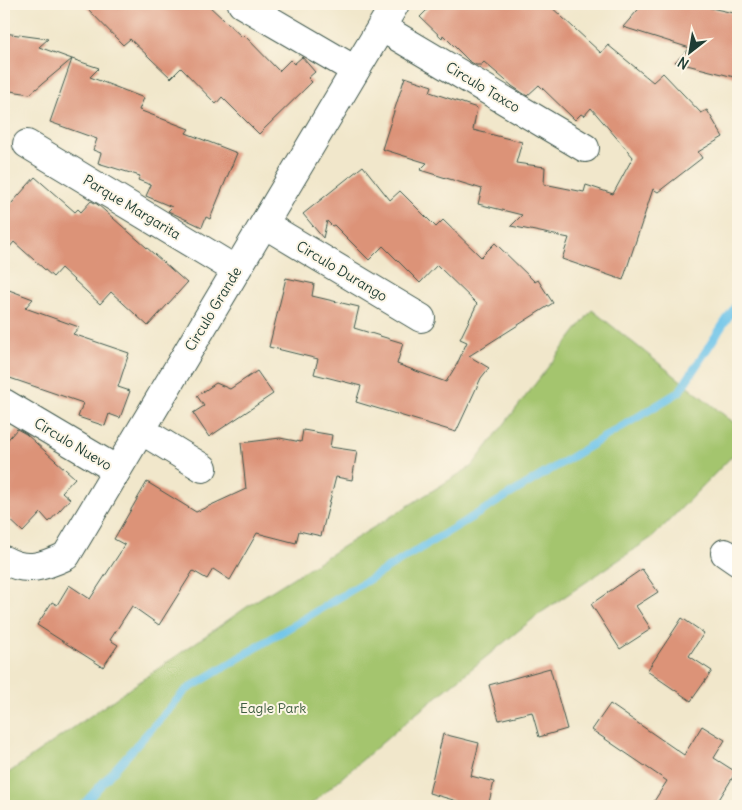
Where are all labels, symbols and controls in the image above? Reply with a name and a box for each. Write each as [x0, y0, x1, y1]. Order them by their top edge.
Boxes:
north arrow [664, 28, 714, 78]
text: N [675, 53, 692, 73]
street label: Circulo Taxco [443, 58, 524, 116]
street label: Parque Margarita [80, 171, 184, 243]
street label: Circulo Durango [293, 237, 391, 305]
street label: Circulo Grande [181, 264, 245, 354]
street label: Circulo Nuevo [31, 414, 115, 474]
park label: Eagle Park [240, 699, 306, 717]

